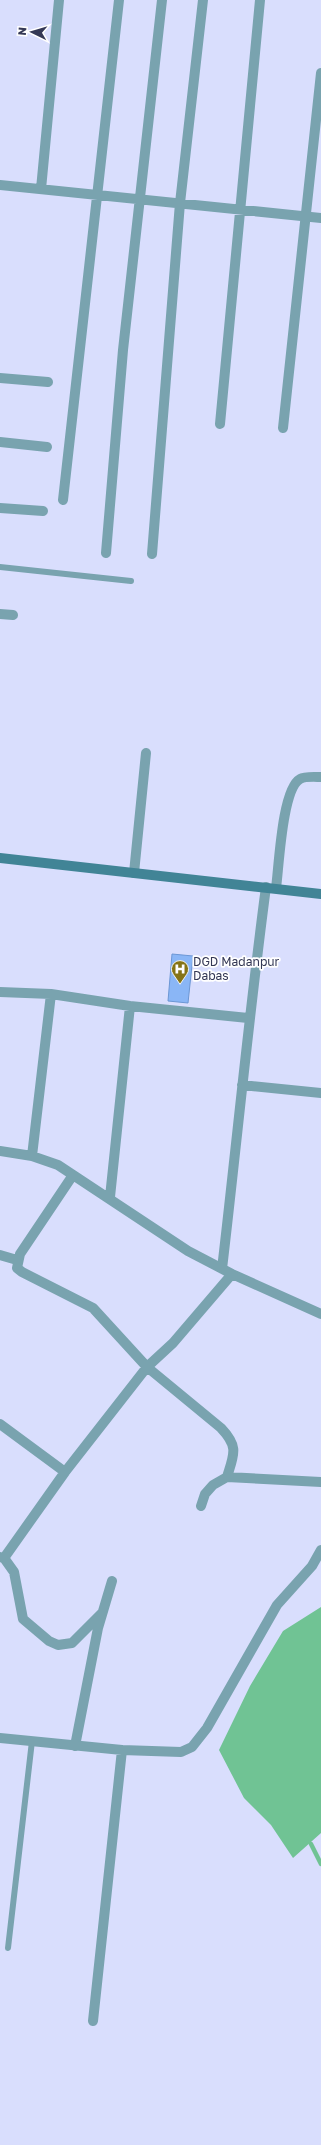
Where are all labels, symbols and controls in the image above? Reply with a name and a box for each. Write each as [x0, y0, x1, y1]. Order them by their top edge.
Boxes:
north arrow [12, 12, 52, 52]
text: N [15, 26, 28, 36]
place label: DGD Madanpur Dabas [193, 954, 280, 983]
hospital icon: DGD Madanpur Dabas [170, 959, 190, 984]

